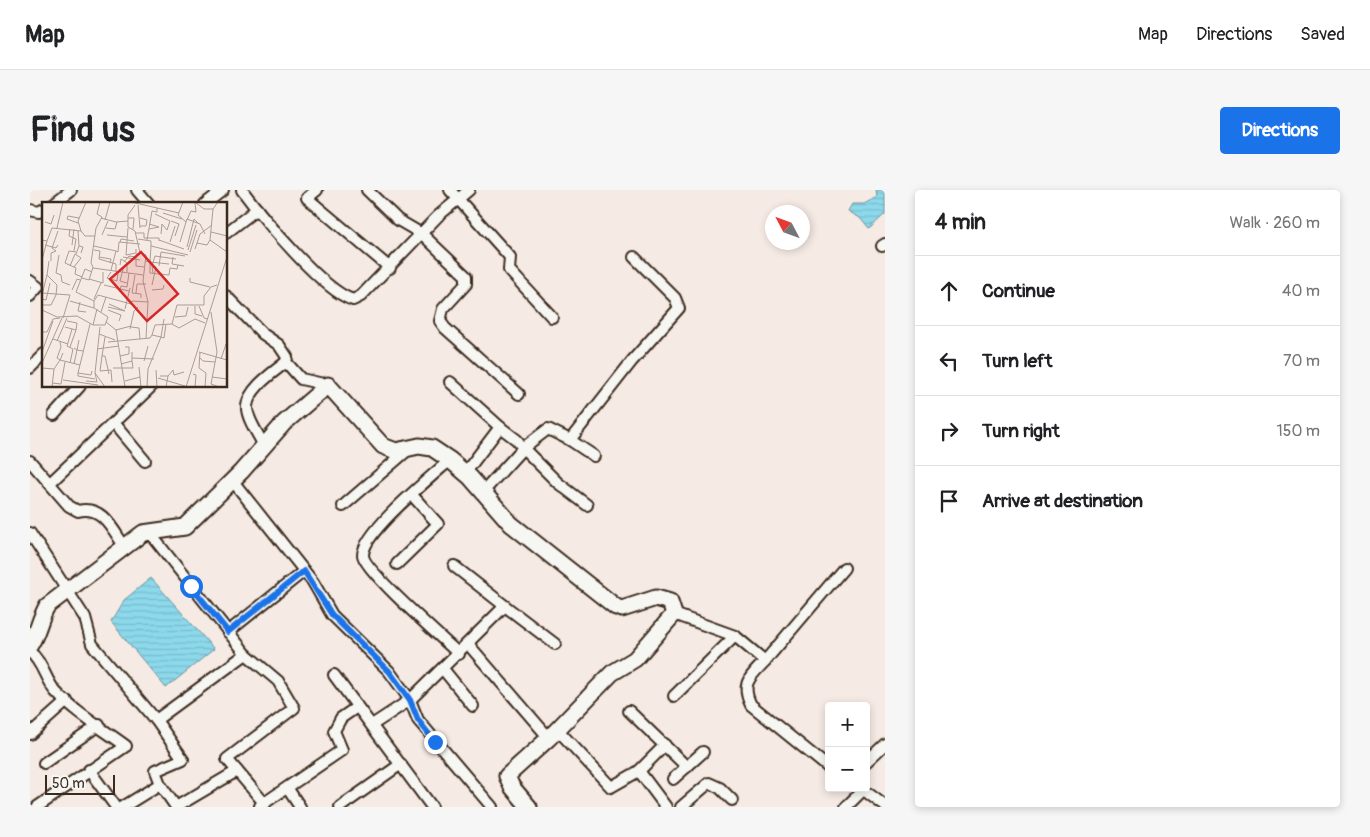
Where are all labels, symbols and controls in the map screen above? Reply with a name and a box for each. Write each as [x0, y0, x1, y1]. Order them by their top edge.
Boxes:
text: Map [25, 20, 65, 49]
text: Map [1138, 23, 1168, 46]
text: Directions [1196, 23, 1272, 46]
text: Saved [1300, 23, 1345, 46]
button: Directions [1220, 107, 1340, 154]
text: Find us [30, 108, 135, 152]
inset map [42, 202, 228, 388]
north arrow [765, 205, 810, 250]
text: 4 min [935, 209, 986, 236]
text: Walk · 260 m [1229, 213, 1320, 233]
icon: ahead [935, 277, 963, 305]
text: Continue [982, 279, 1055, 303]
text: 40 m [1282, 281, 1320, 301]
icon: left [935, 347, 963, 375]
text: Turn left [982, 349, 1052, 373]
text: 70 m [1283, 351, 1320, 371]
icon: right [935, 417, 963, 445]
text: Turn right [982, 419, 1060, 443]
text: 150 m [1276, 421, 1320, 441]
icon: arrive [935, 487, 963, 515]
text: Arrive at destination [982, 489, 1143, 513]
route start [180, 575, 203, 598]
map controls [825, 702, 870, 792]
button: + [825, 702, 870, 747]
route end [424, 731, 447, 754]
button: − [825, 747, 870, 792]
scale bar [45, 772, 115, 795]
text: 50 m [52, 775, 85, 792]

